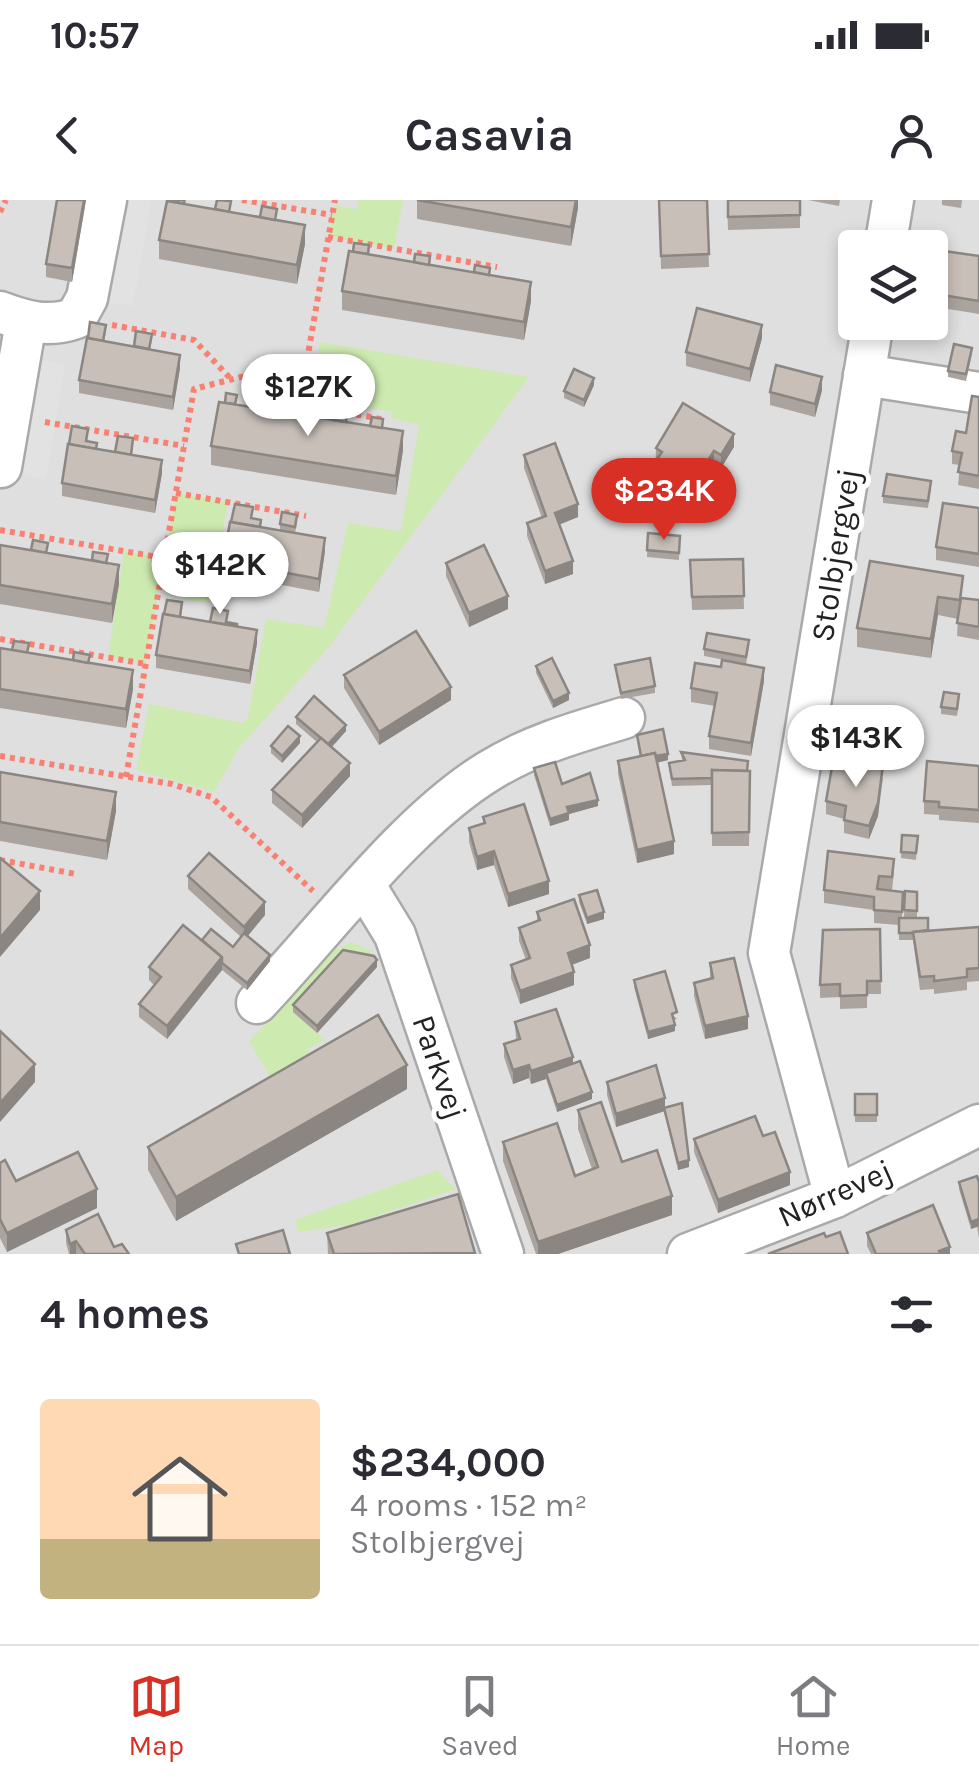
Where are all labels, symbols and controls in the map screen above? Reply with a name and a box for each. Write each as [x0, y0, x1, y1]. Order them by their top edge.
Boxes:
text: 10:57 [50, 13, 139, 58]
icon: back [40, 108, 95, 163]
icon: person [884, 108, 939, 163]
text: Casavia [405, 109, 574, 161]
map controls [838, 230, 948, 340]
button: layers [838, 230, 948, 340]
pin: $127K [238, 354, 378, 439]
text: $127K [263, 368, 353, 405]
pin: $234K [594, 458, 734, 543]
street label: Stolbjergvej [804, 466, 867, 644]
text: $234K [613, 472, 715, 509]
pin: $142K [150, 532, 290, 617]
text: $142K [174, 546, 266, 583]
pin: $143K [786, 705, 926, 790]
text: $143K [809, 719, 903, 756]
street label: Parkvej [405, 1010, 475, 1124]
street label: Nørrevej [772, 1152, 898, 1235]
icon: filters [884, 1287, 939, 1342]
text: 4 homes [40, 1289, 210, 1339]
text: $234,000 [350, 1437, 546, 1487]
icon: home [120, 1439, 240, 1559]
text: 4 rooms · 152 m² [350, 1487, 587, 1524]
text: Stolbjergvej [350, 1524, 525, 1561]
tab: Map [129, 1669, 184, 1762]
tab: Saved [441, 1669, 519, 1762]
tab: Home [776, 1669, 850, 1762]

